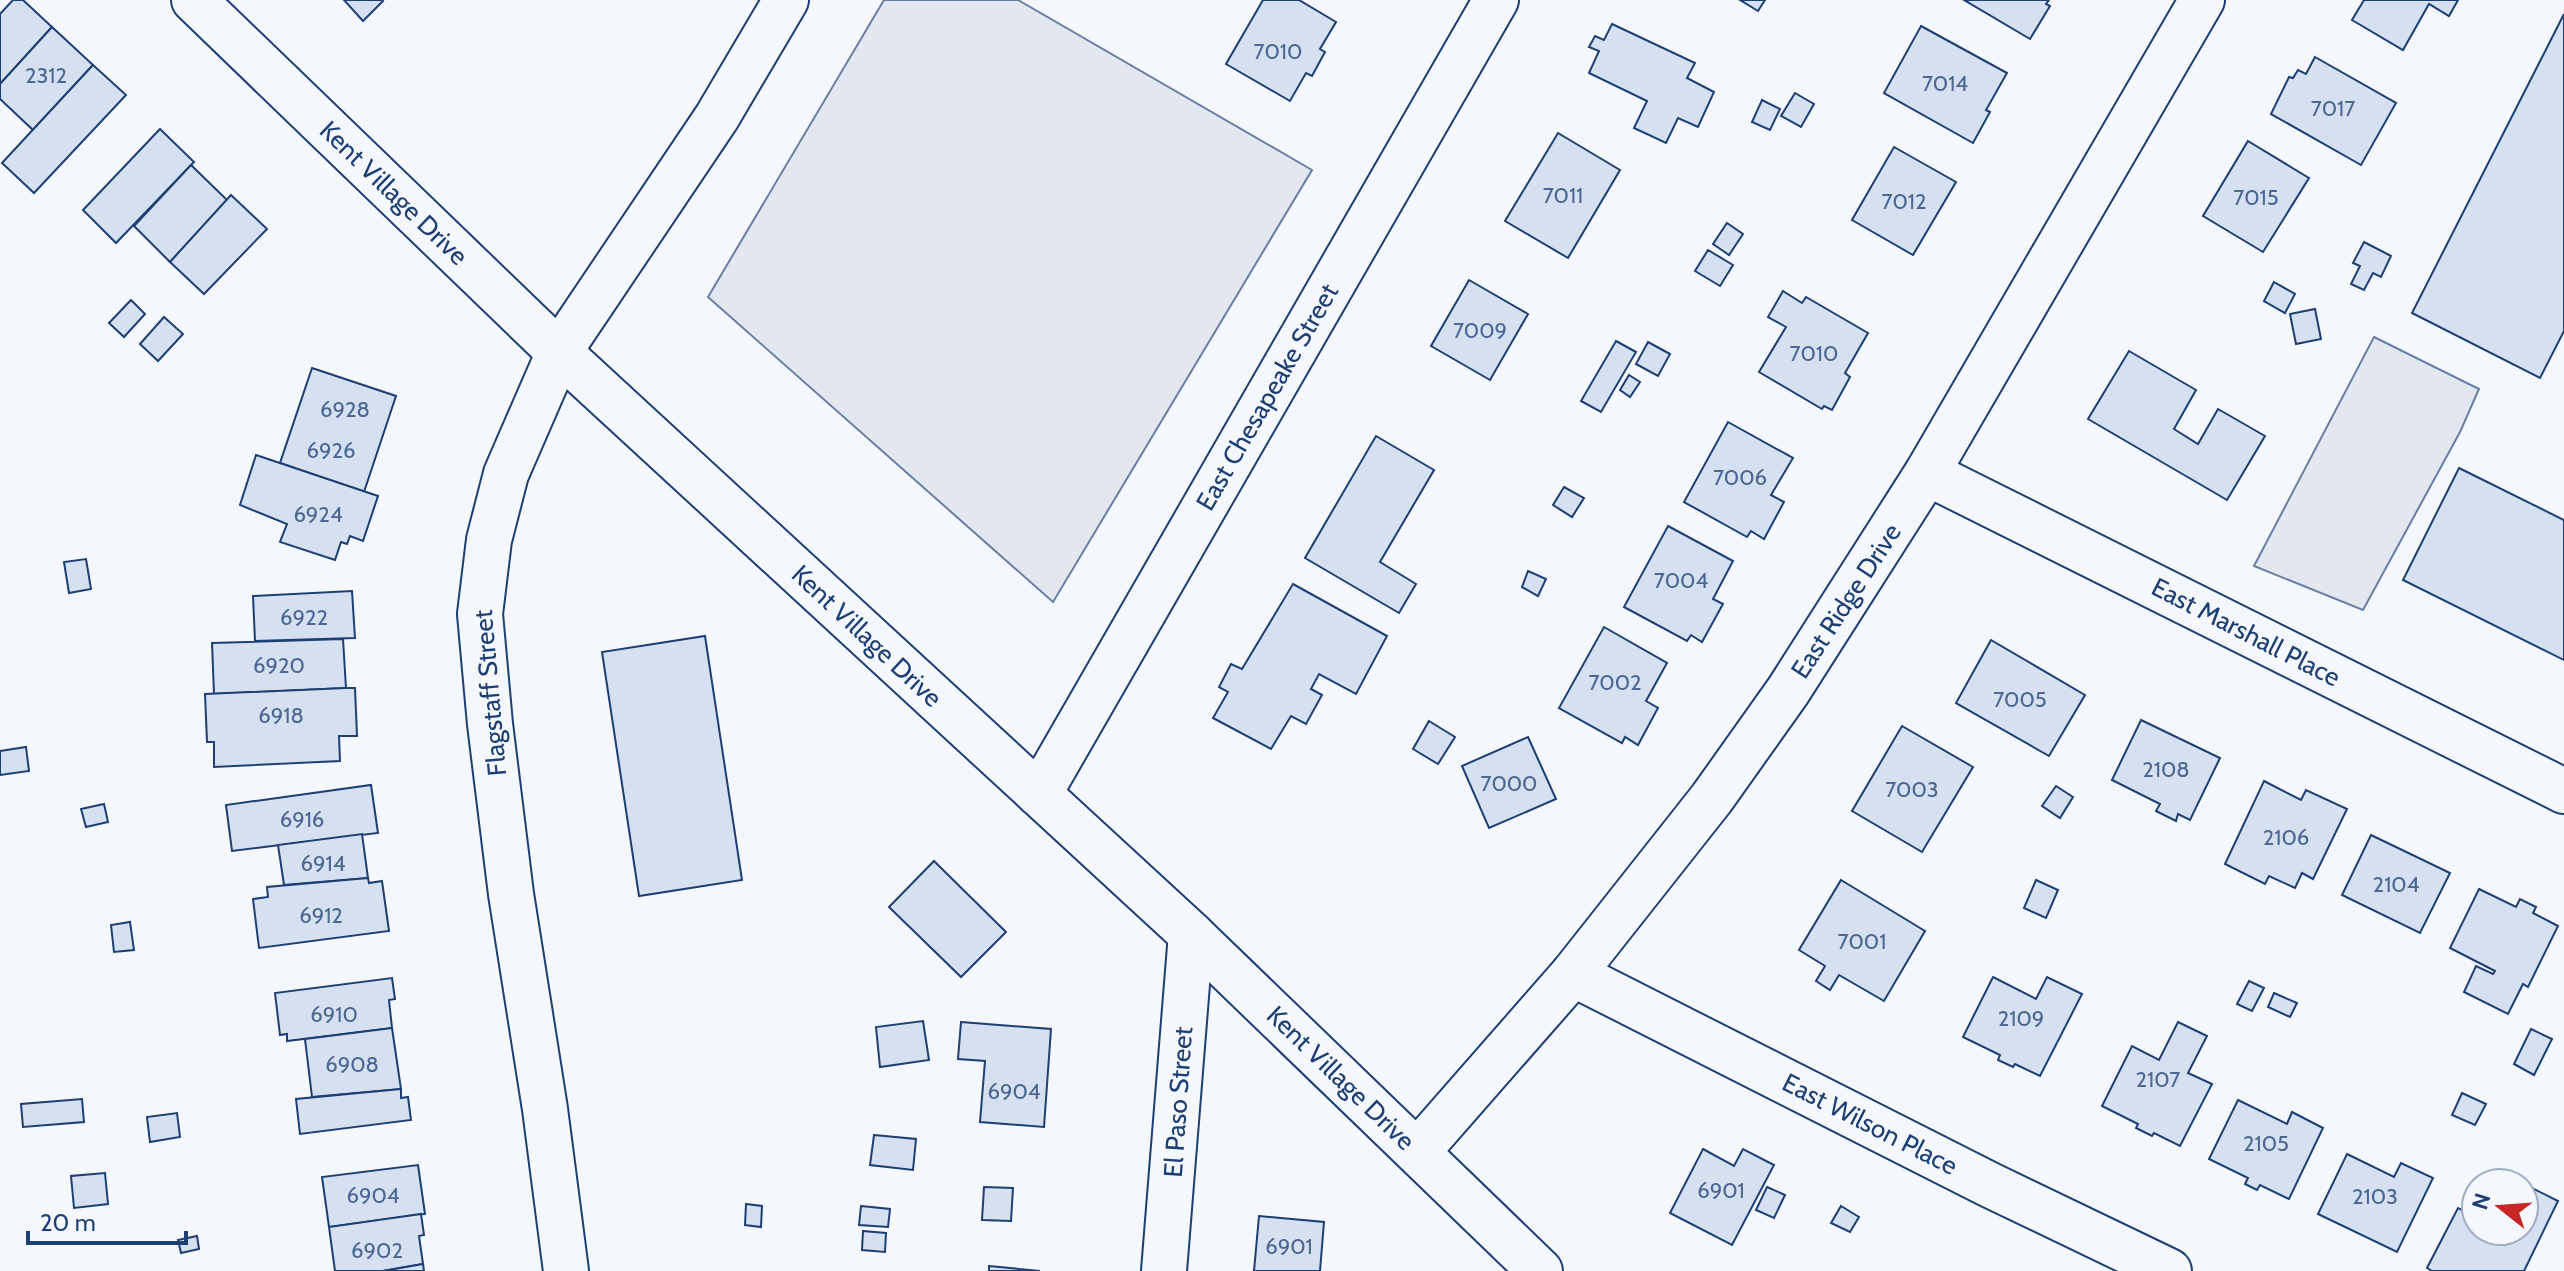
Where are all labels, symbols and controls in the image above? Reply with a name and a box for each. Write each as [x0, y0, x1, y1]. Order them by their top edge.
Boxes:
house number: 7010 [1254, 38, 1302, 65]
house number: 2312 [25, 62, 67, 89]
house number: 7014 [1922, 70, 1968, 97]
house number: 7017 [2311, 95, 2355, 122]
street label: Kent Village Drive [313, 114, 475, 272]
house number: 7011 [1543, 182, 1583, 209]
house number: 7015 [2233, 184, 2279, 211]
house number: 7012 [1882, 188, 1926, 215]
street label: East Chesapeake Street [1189, 278, 1345, 516]
house number: 7009 [1453, 317, 1507, 344]
house number: 7010 [1790, 340, 1838, 367]
house number: 6928 [320, 396, 370, 423]
house number: 6926 [306, 437, 356, 464]
house number: 7006 [1713, 464, 1767, 491]
house number: 6924 [293, 501, 343, 528]
street label: East Ridge Drive [1784, 518, 1908, 684]
street label: Kent Village Drive [785, 558, 949, 714]
house number: 7004 [1654, 567, 1708, 594]
street label: East Marshall Place [2146, 571, 2346, 693]
house number: 6922 [280, 604, 328, 631]
street label: Flagstaff Street [467, 608, 513, 778]
house number: 6920 [253, 652, 305, 679]
house number: 7002 [1588, 669, 1642, 696]
house number: 7005 [1993, 686, 2047, 713]
house number: 6918 [258, 702, 304, 729]
house number: 2108 [2142, 756, 2190, 783]
house number: 7000 [1481, 770, 1537, 797]
house number: 7003 [1885, 776, 1939, 803]
house number: 6916 [280, 806, 324, 833]
house number: 2106 [2263, 824, 2309, 851]
house number: 6914 [301, 850, 346, 877]
house number: 2104 [2373, 871, 2420, 898]
house number: 6912 [299, 902, 343, 929]
house number: 7001 [1838, 928, 1886, 955]
street label: Kent Village Drive [1260, 999, 1422, 1157]
house number: 6910 [310, 1001, 358, 1028]
house number: 2109 [1998, 1005, 2044, 1032]
street label: El Paso Street [1157, 1025, 1199, 1178]
house number: 6908 [325, 1051, 379, 1078]
street label: East Wilson Place [1777, 1066, 1963, 1182]
house number: 2107 [2136, 1066, 2180, 1093]
house number: 6904 [987, 1078, 1041, 1105]
house number: 2105 [2243, 1130, 2289, 1157]
north arrow [2460, 1167, 2540, 1247]
house number: 6901 [1697, 1177, 1745, 1204]
house number: 6904 [346, 1182, 400, 1209]
house number: 2103 [2352, 1183, 2398, 1210]
text: N [2466, 1190, 2497, 1213]
scale bar [28, 1195, 186, 1245]
text: 20 m [40, 1208, 96, 1237]
house number: 6901 [1265, 1233, 1313, 1260]
house number: 6902 [351, 1237, 403, 1264]

